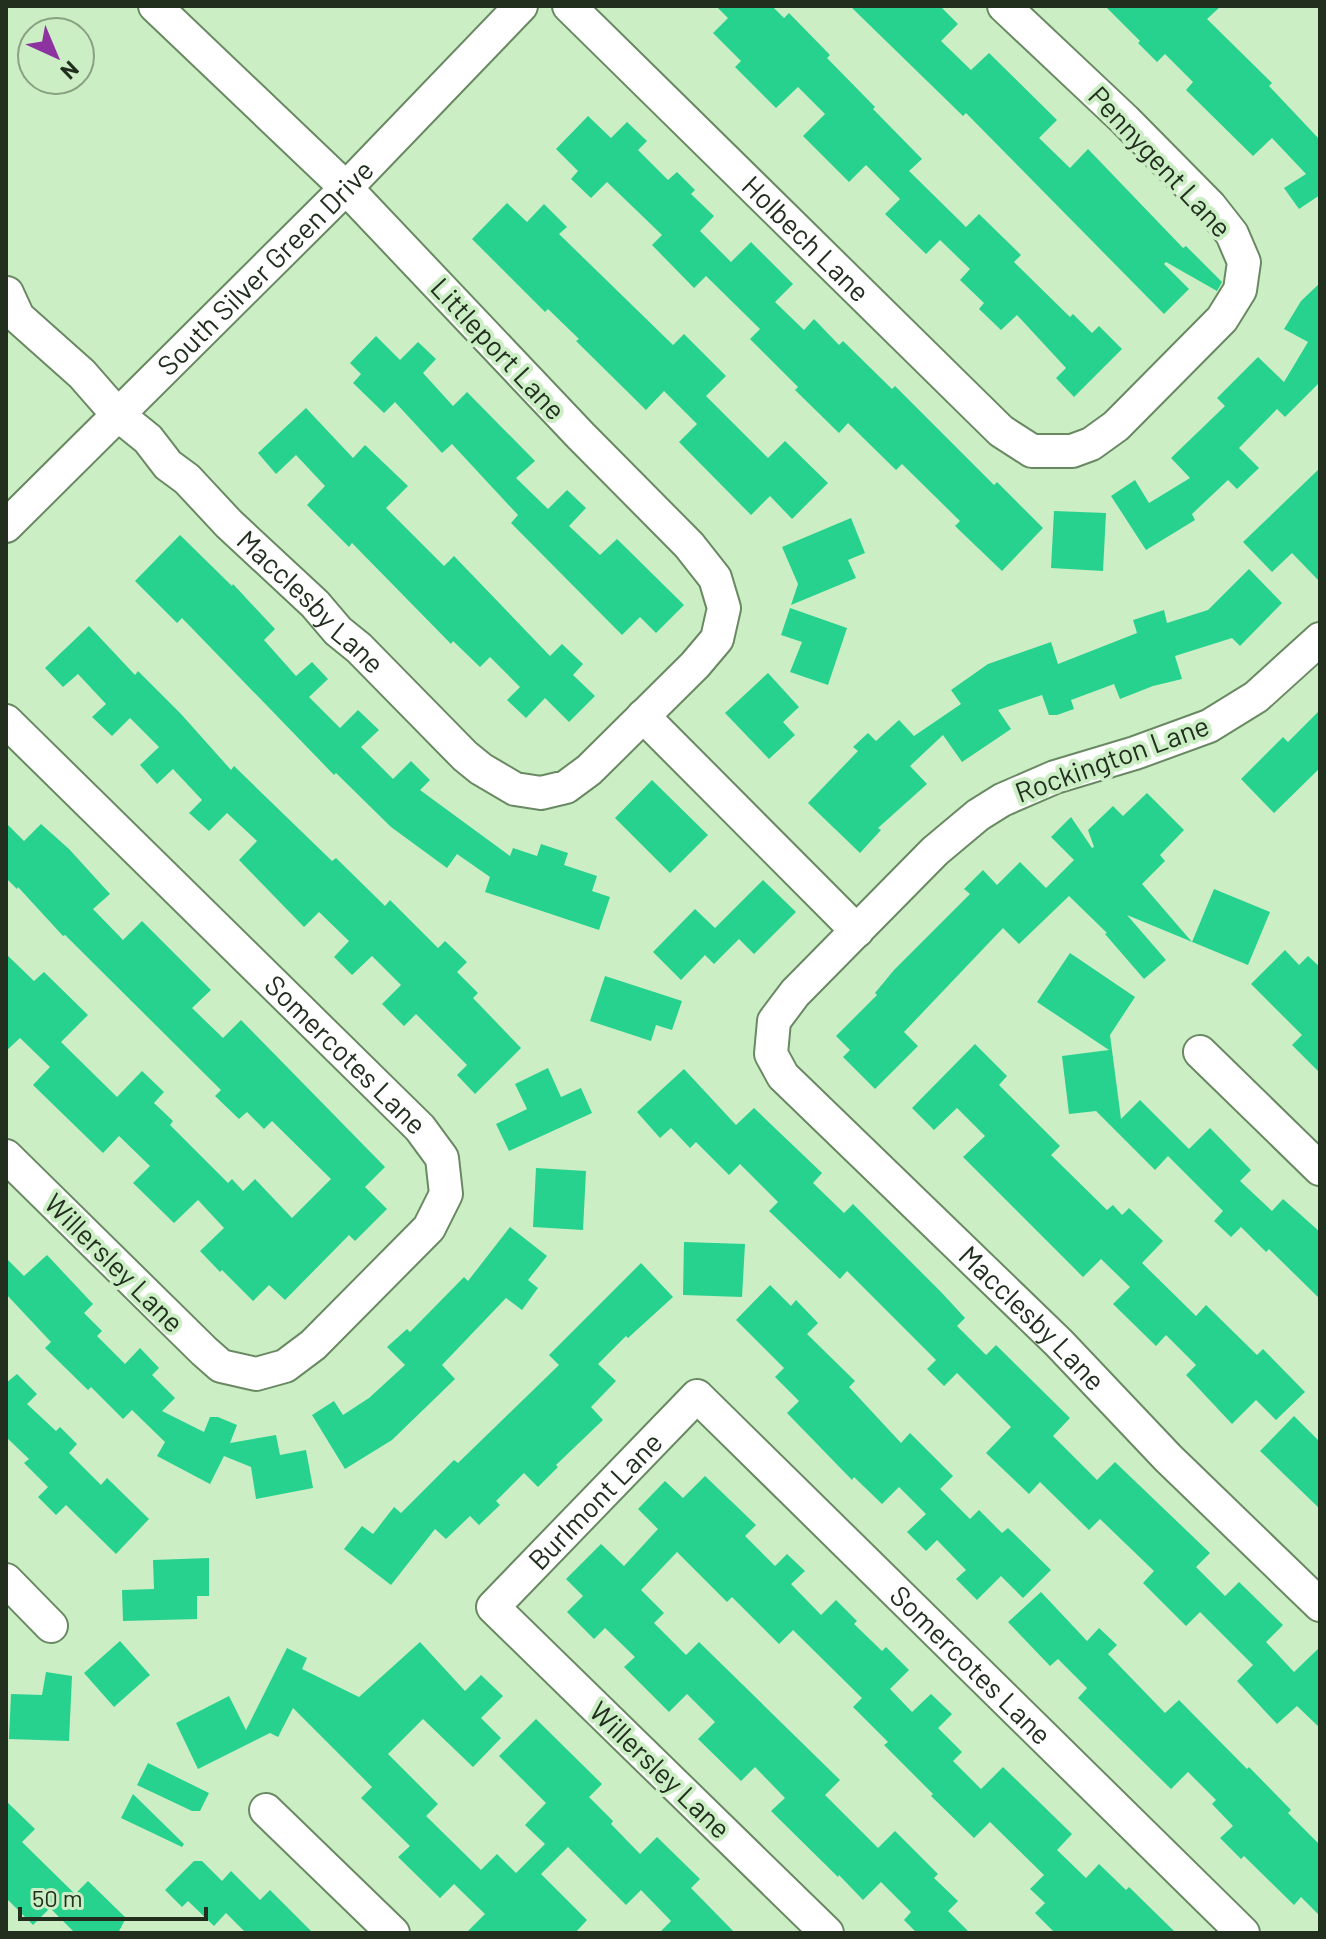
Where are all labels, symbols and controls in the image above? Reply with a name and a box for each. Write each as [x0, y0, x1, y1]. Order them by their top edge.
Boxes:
north arrow [16, 16, 96, 96]
text: N [56, 57, 85, 86]
street label: Pennygent Lane [1082, 79, 1239, 244]
street label: South Silver Green Drive [150, 152, 380, 382]
street label: Holbech Lane [735, 168, 877, 308]
street label: Littleport Lane [424, 270, 573, 426]
street label: Macclesby Lane [231, 522, 392, 680]
street label: Rockington Lane [1010, 707, 1213, 809]
street label: Somercotes Lane [258, 967, 434, 1141]
street label: Willersley Lane [38, 1186, 191, 1339]
street label: Macclesby Lane [953, 1238, 1113, 1397]
street label: Burlmont Lane [521, 1425, 669, 1576]
street label: Somercotes Lane [884, 1578, 1059, 1751]
street label: Willersley Lane [583, 1694, 738, 1845]
scale bar [20, 1871, 206, 1921]
text: 50 m [32, 1883, 83, 1912]

